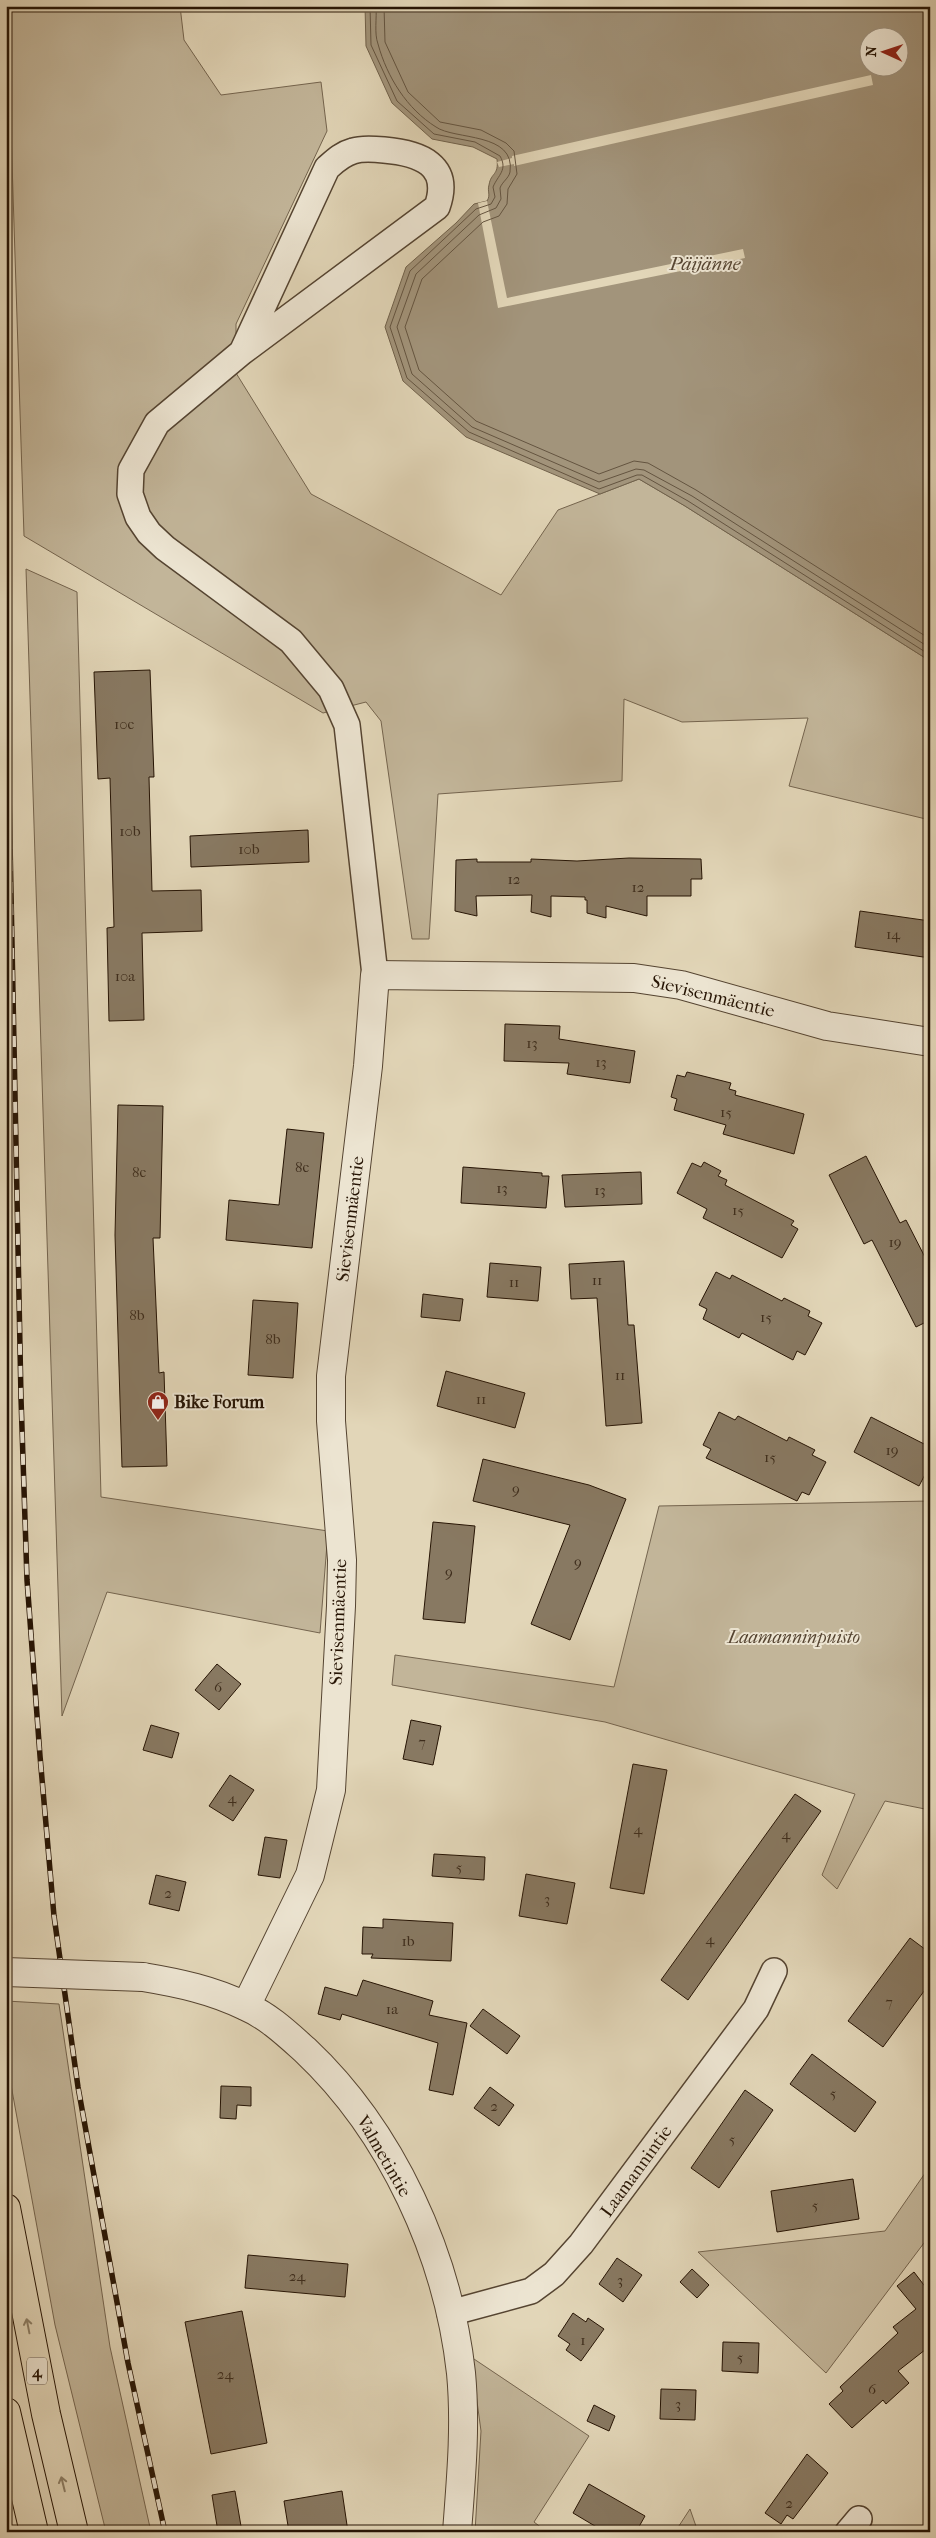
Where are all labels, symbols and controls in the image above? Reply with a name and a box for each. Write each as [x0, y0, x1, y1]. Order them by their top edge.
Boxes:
north arrow [858, 28, 908, 78]
text: N [863, 45, 880, 57]
water label: Päijänne [669, 253, 742, 275]
house number: 10c [114, 715, 134, 733]
house number: 10b [119, 822, 141, 840]
house number: 10b [238, 840, 260, 858]
house number: 12 [507, 870, 521, 888]
house number: 12 [631, 878, 645, 896]
house number: 14 [886, 925, 901, 943]
house number: 10a [115, 967, 136, 985]
street label: Sievisenmäentie [649, 971, 777, 1022]
house number: 13 [526, 1034, 538, 1052]
house number: 13 [595, 1053, 607, 1071]
house number: 15 [720, 1103, 732, 1121]
street label: Sievisenmäentie [332, 1155, 369, 1283]
house number: 8c [295, 1158, 309, 1176]
house number: 8c [132, 1163, 146, 1181]
house number: 13 [496, 1179, 508, 1197]
house number: 13 [594, 1181, 606, 1199]
house number: 15 [732, 1201, 744, 1219]
house number: 19 [888, 1233, 902, 1251]
house number: 11 [592, 1271, 602, 1289]
house number: 11 [509, 1273, 519, 1291]
house number: 8b [129, 1306, 145, 1324]
house number: 15 [760, 1308, 772, 1326]
house number: 8b [265, 1330, 281, 1348]
house number: 11 [615, 1366, 625, 1384]
shop icon: Bike Forum [146, 1390, 170, 1421]
house number: 11 [476, 1390, 486, 1408]
place label: Bike Forum [174, 1392, 265, 1413]
house number: 19 [885, 1441, 899, 1459]
house number: 15 [764, 1448, 776, 1466]
house number: 9 [512, 1480, 520, 1498]
house number: 9 [574, 1553, 582, 1571]
street label: Sievisenmäentie [326, 1558, 351, 1686]
house number: 9 [445, 1563, 453, 1581]
park label: Laamanninpuisto [726, 1627, 860, 1648]
house number: 6 [214, 1678, 223, 1696]
house number: 7 [418, 1733, 426, 1751]
house number: 4 [228, 1789, 238, 1807]
house number: 4 [634, 1820, 644, 1838]
house number: 4 [782, 1825, 792, 1843]
house number: 5 [456, 1858, 462, 1876]
house number: 2 [164, 1884, 172, 1902]
house number: 3 [544, 1890, 550, 1908]
house number: 4 [706, 1930, 716, 1948]
house number: 1b [401, 1932, 415, 1950]
house number: 7 [885, 1993, 893, 2011]
house number: 1a [386, 2000, 399, 2018]
house number: 5 [830, 2084, 836, 2102]
house number: 2 [490, 2097, 498, 2115]
street label: Valmetintie [351, 2111, 415, 2201]
street label: Laamannintie [596, 2121, 677, 2221]
house number: 5 [729, 2130, 735, 2148]
house number: 5 [812, 2196, 818, 2214]
house number: 24 [289, 2267, 306, 2285]
house number: 3 [617, 2271, 623, 2289]
one-way arrow [23, 2318, 33, 2334]
house number: 1 [580, 2331, 586, 2349]
house number: 5 [737, 2348, 743, 2366]
road number: 4 [27, 2358, 47, 2384]
house number: 24 [217, 2365, 234, 2383]
house number: 6 [868, 2380, 877, 2398]
house number: 3 [675, 2395, 681, 2413]
one-way arrow [58, 2477, 67, 2493]
house number: 2 [785, 2494, 793, 2512]

